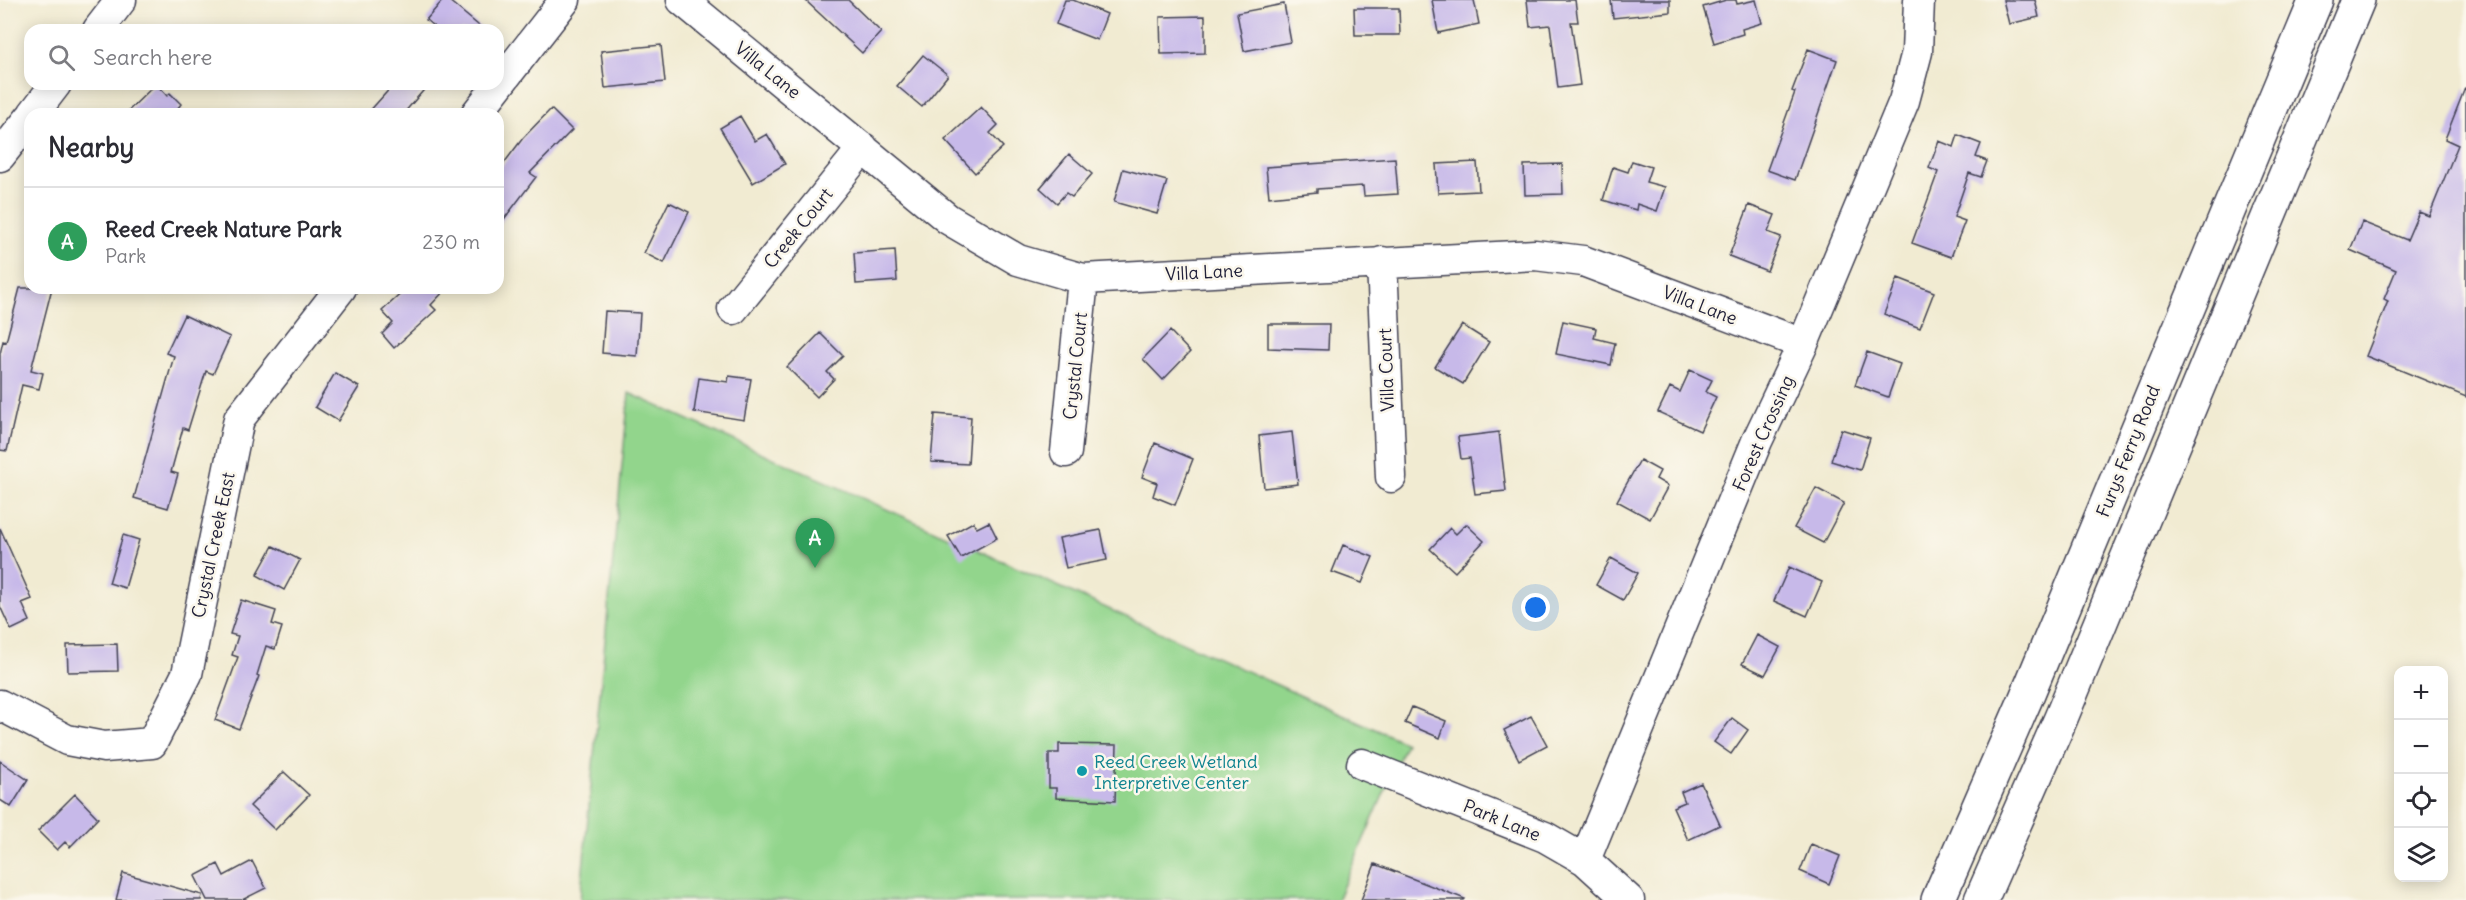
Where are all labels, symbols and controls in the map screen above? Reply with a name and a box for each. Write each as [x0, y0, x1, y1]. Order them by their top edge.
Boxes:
search box [24, 24, 504, 90]
street label: Villa Lane [730, 37, 806, 103]
icon: search [45, 41, 78, 74]
text: Search here [93, 43, 212, 71]
text: Nearby [48, 131, 134, 164]
street label: Creek Court [759, 183, 837, 273]
text: Reed Creek Nature Park [105, 215, 342, 243]
text: A [61, 229, 74, 254]
text: 230 m [422, 229, 480, 254]
text: Park [105, 243, 146, 268]
street label: Villa Lane [1164, 258, 1244, 286]
street label: Villa Lane [1659, 280, 1741, 330]
street label: Crystal Court [1058, 311, 1092, 421]
street label: Villa Court [1373, 328, 1399, 412]
street label: Forest Crossing [1727, 371, 1799, 495]
street label: Furys Ferry Road [2091, 381, 2165, 520]
street label: Crystal Creek East [186, 470, 240, 620]
pin: A [796, 518, 834, 568]
your location [1521, 593, 1550, 622]
map controls [2394, 666, 2448, 882]
button: + [2394, 666, 2448, 720]
button: − [2394, 720, 2448, 774]
place label: Reed Creek Wetland Interpretive Center [1094, 750, 1258, 794]
marker: Reed Creek Wetland Interpretive Center [1075, 764, 1089, 778]
button: locate [2394, 774, 2448, 828]
street label: Park Lane [1460, 794, 1544, 846]
button: layers [2394, 828, 2448, 882]

